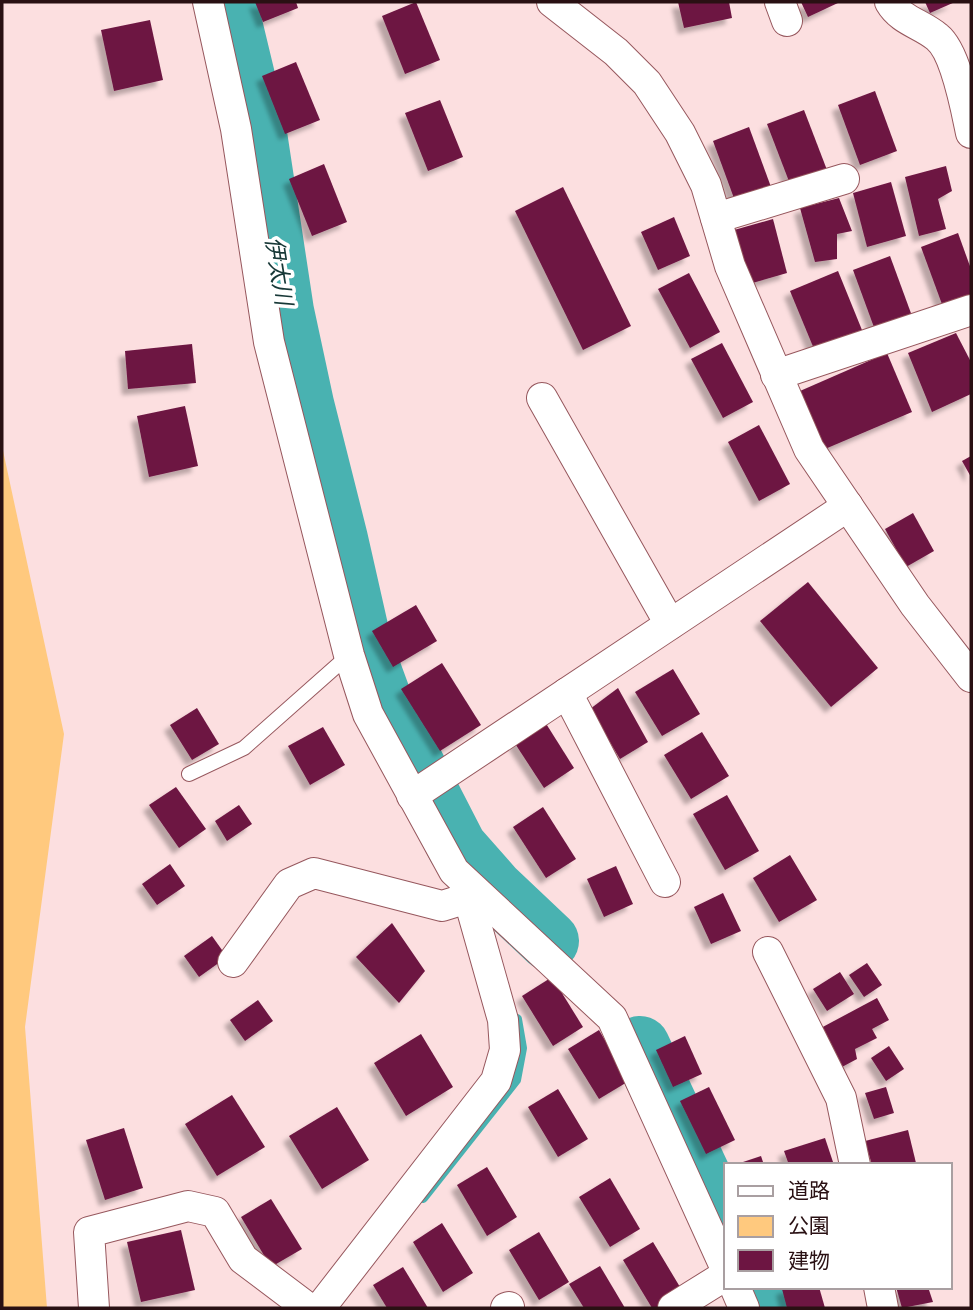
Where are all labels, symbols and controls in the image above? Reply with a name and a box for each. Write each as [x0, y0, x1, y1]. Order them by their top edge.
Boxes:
water label: 伊太川 [260, 235, 299, 310]
legend [724, 1163, 952, 1289]
text: 道路 [788, 1178, 830, 1203]
text: 公園 [788, 1213, 830, 1238]
text: 建物 [788, 1248, 830, 1273]

